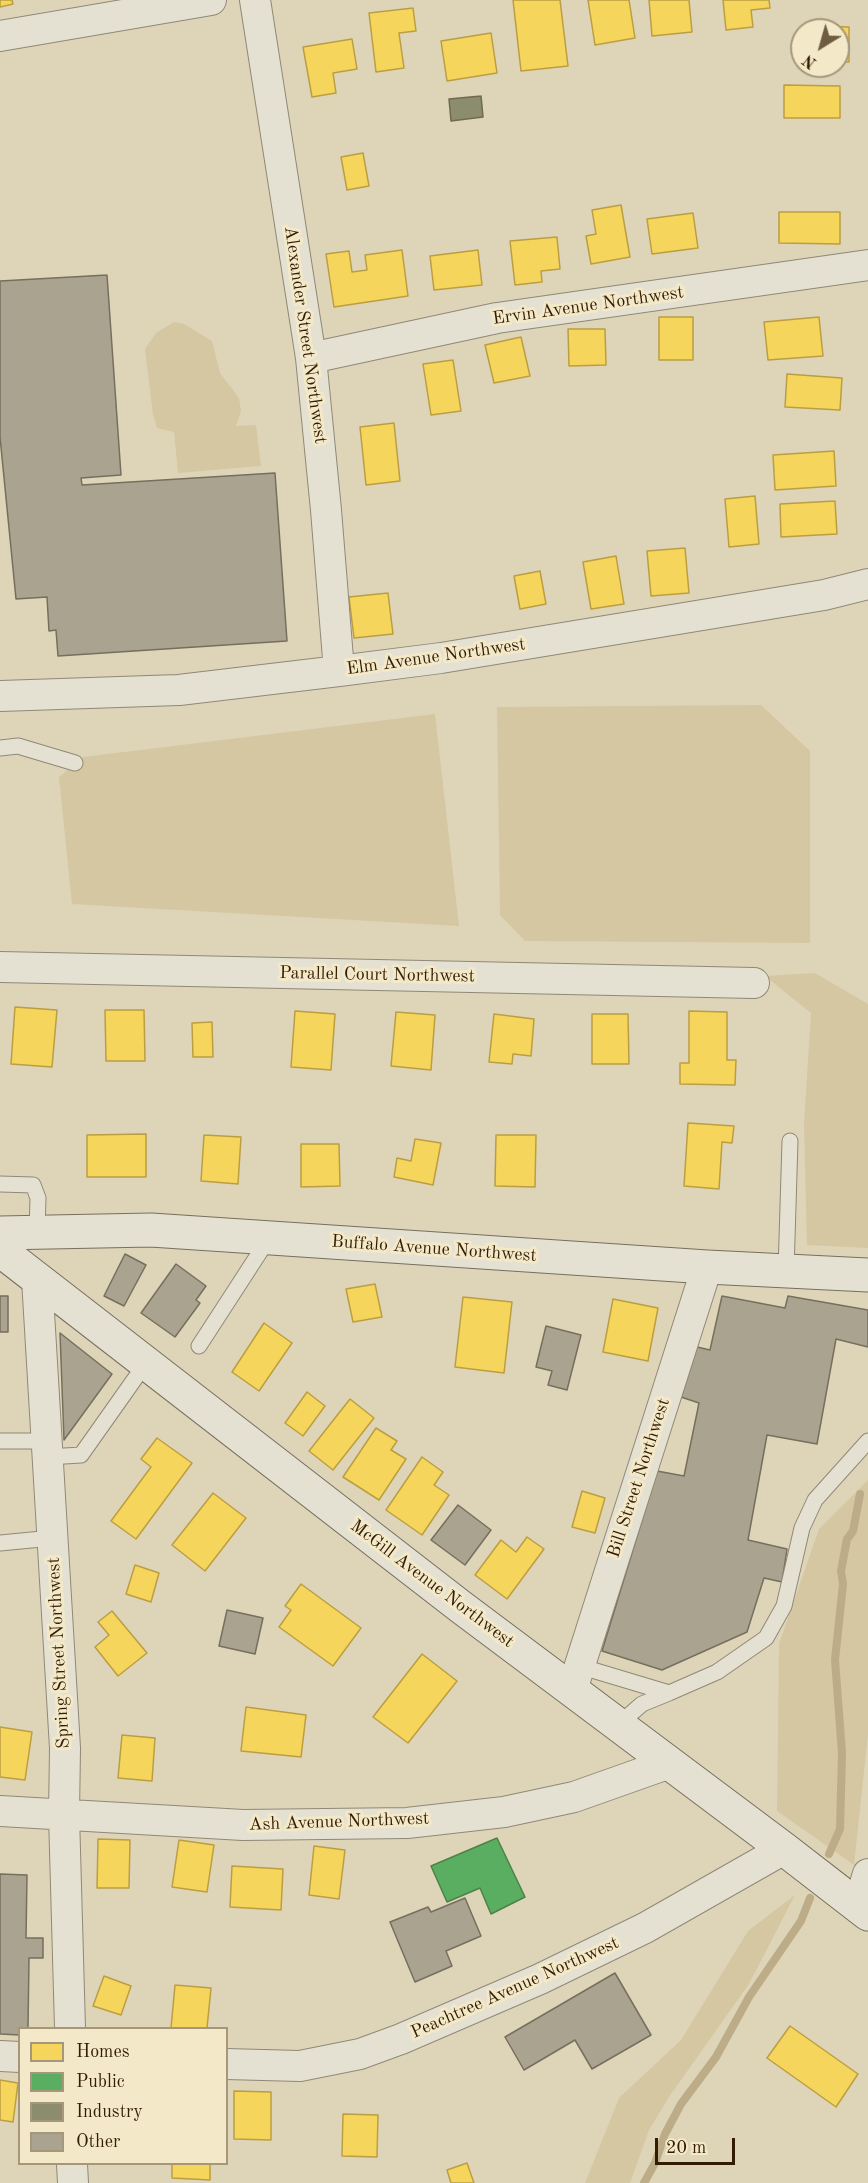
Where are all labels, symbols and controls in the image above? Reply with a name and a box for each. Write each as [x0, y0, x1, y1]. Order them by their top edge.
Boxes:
north arrow [790, 18, 850, 78]
text: N [801, 51, 820, 71]
street label: Alexander Street Northwest [279, 225, 331, 445]
street label: Ervin Avenue Northwest [491, 282, 685, 330]
street label: Elm Avenue Northwest [345, 634, 527, 680]
street label: Parallel Court Northwest [279, 962, 475, 988]
street label: Buffalo Avenue Northwest [331, 1231, 537, 1267]
street label: Bill Street Northwest [603, 1395, 675, 1561]
street label: McGill Avenue Northwest [346, 1515, 518, 1653]
street label: Spring Street Northwest [43, 1557, 75, 1749]
street label: Ash Avenue Northwest [248, 1808, 430, 1836]
street label: Peachtree Avenue Northwest [408, 1932, 622, 2044]
legend [18, 2027, 228, 2165]
text: Homes [76, 2043, 130, 2061]
text: Public [76, 2073, 125, 2091]
text: Industry [76, 2103, 143, 2121]
scale bar [658, 2126, 738, 2164]
text: Other [76, 2133, 120, 2151]
text: 20 m [666, 2139, 706, 2157]

